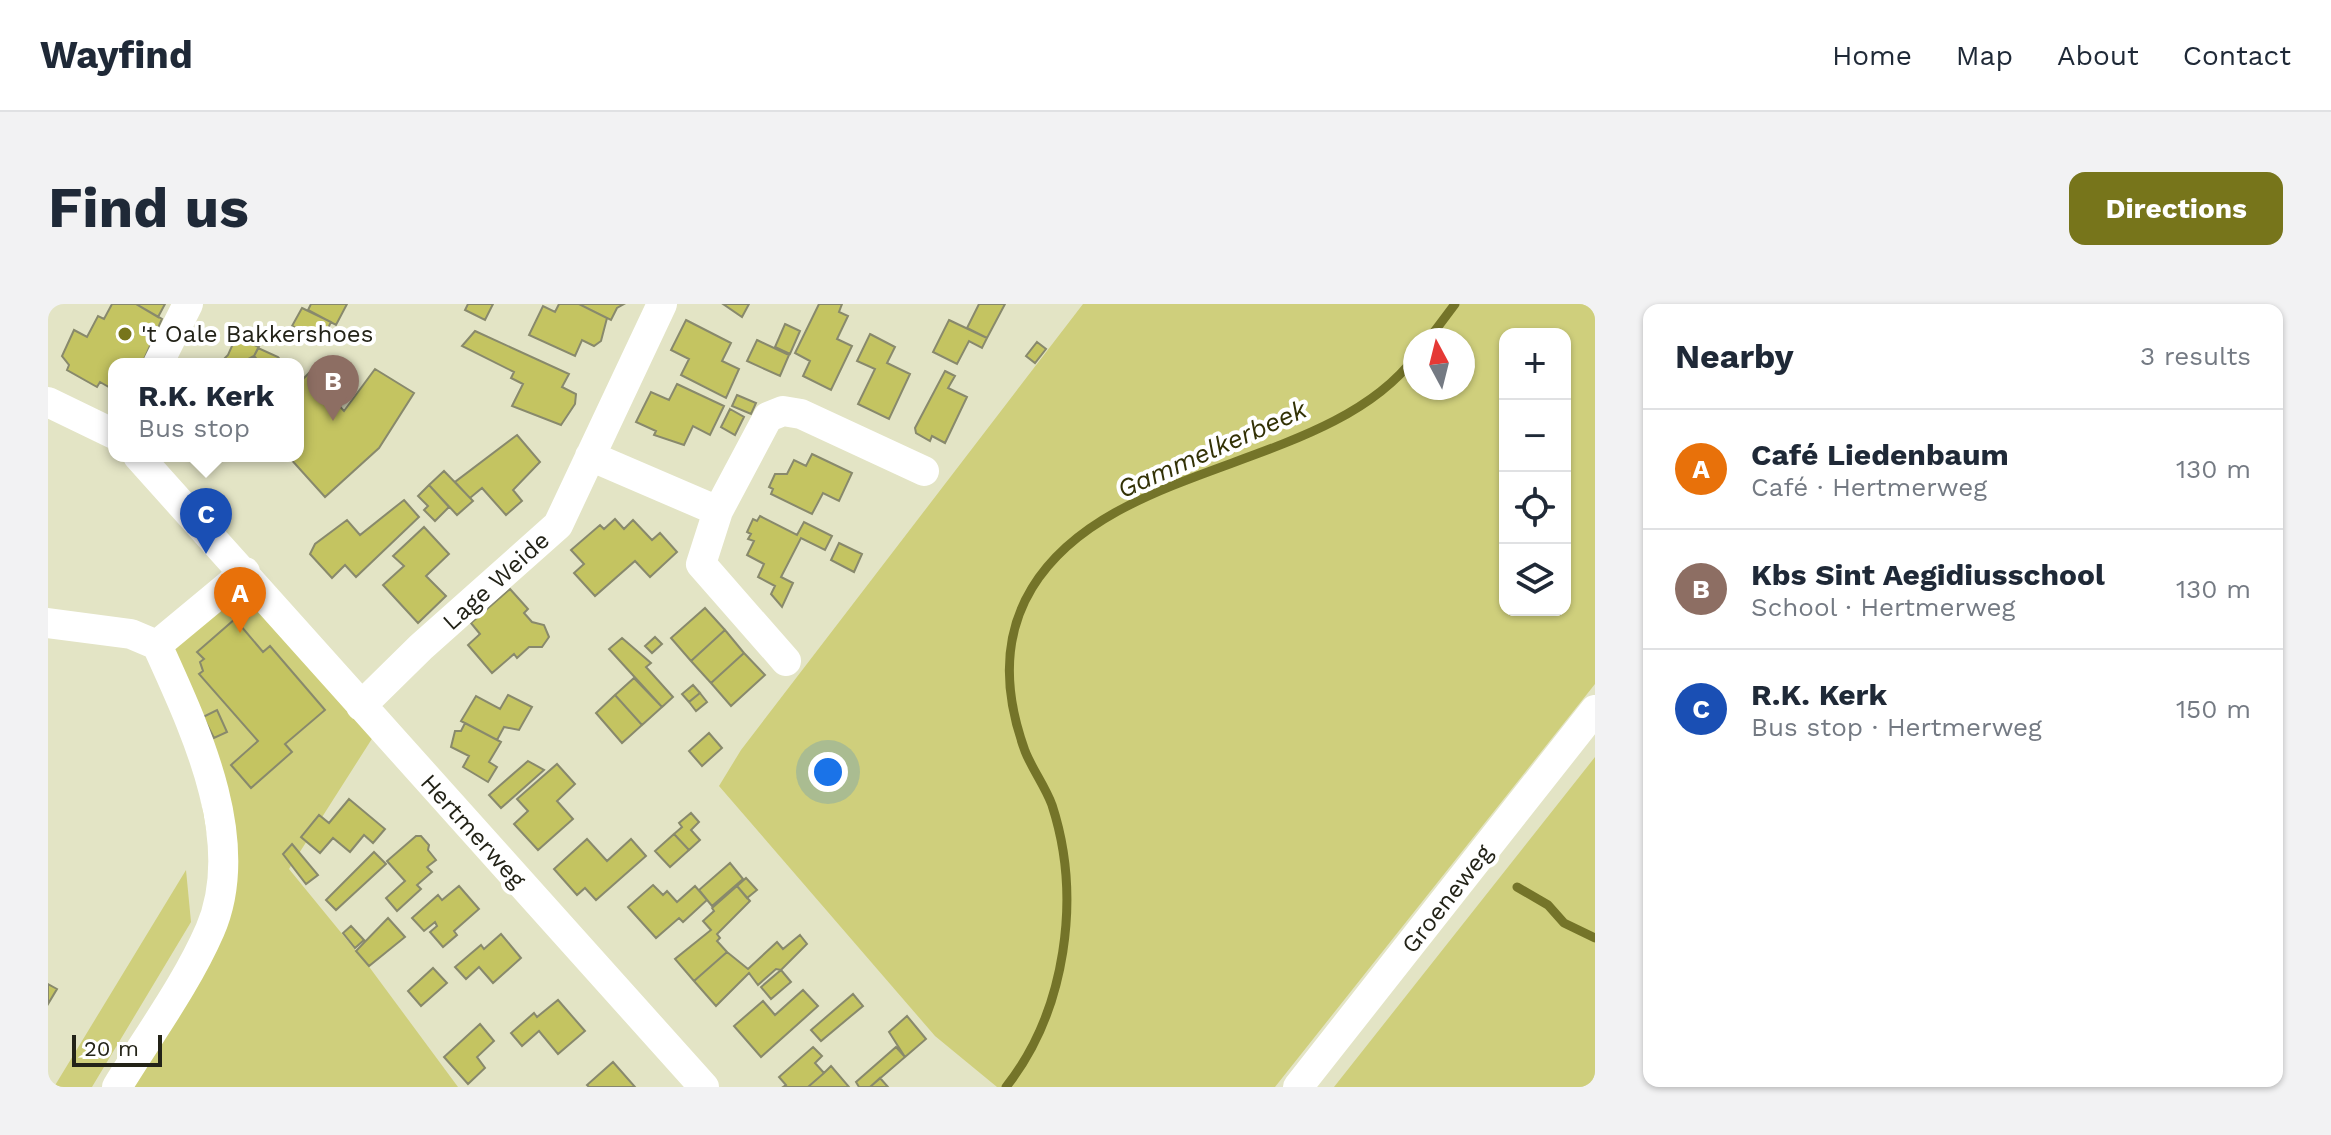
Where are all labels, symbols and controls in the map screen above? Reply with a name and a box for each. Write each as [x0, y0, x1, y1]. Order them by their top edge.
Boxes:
text: Wayfind [40, 33, 193, 77]
text: Home [1832, 39, 1912, 72]
text: Map [1956, 39, 2013, 72]
text: About [2057, 39, 2139, 72]
text: Contact [2183, 39, 2291, 72]
button: Directions [2069, 172, 2283, 245]
text: Find us [48, 175, 249, 241]
place label: 't Oale Bakkershoes [141, 320, 373, 348]
marker: 't Oale Bakkershoes [116, 325, 134, 343]
north arrow [1403, 328, 1475, 400]
map controls [1499, 328, 1571, 616]
button: + [1499, 328, 1571, 400]
text: Nearby [1675, 336, 1794, 376]
text: 3 results [2140, 341, 2251, 371]
pin: B [307, 355, 359, 421]
popup [108, 358, 304, 462]
text: R.K. Kerk [138, 378, 274, 413]
water label: Gammelkerbeek [1113, 393, 1312, 504]
button: − [1499, 400, 1571, 472]
text: Bus stop [138, 413, 250, 443]
text: Café Liedenbaum [1751, 437, 2009, 472]
text: A [1692, 454, 1710, 484]
text: 130 m [2176, 454, 2251, 484]
button: locate [1499, 472, 1571, 544]
text: Café · Hertmerweg [1751, 472, 1987, 502]
pin: C [180, 488, 232, 554]
street label: Lage Weide [437, 526, 555, 636]
button: layers [1499, 544, 1571, 616]
text: Kbs Sint Aegidiusschool [1751, 557, 2105, 592]
pin: A [214, 567, 266, 633]
text: B [1692, 574, 1710, 604]
text: 130 m [2176, 574, 2251, 604]
text: School · Hertmerweg [1751, 592, 2015, 622]
text: R.K. Kerk [1751, 677, 1887, 712]
text: C [1692, 694, 1710, 724]
text: 150 m [2176, 694, 2251, 724]
text: Bus stop · Hertmerweg [1751, 712, 2042, 742]
your location [808, 752, 848, 792]
street label: Hertmerweg [415, 768, 531, 894]
street label: Groeneweg [1396, 839, 1498, 959]
scale bar [72, 1031, 162, 1067]
text: 20 m [84, 1036, 139, 1061]

